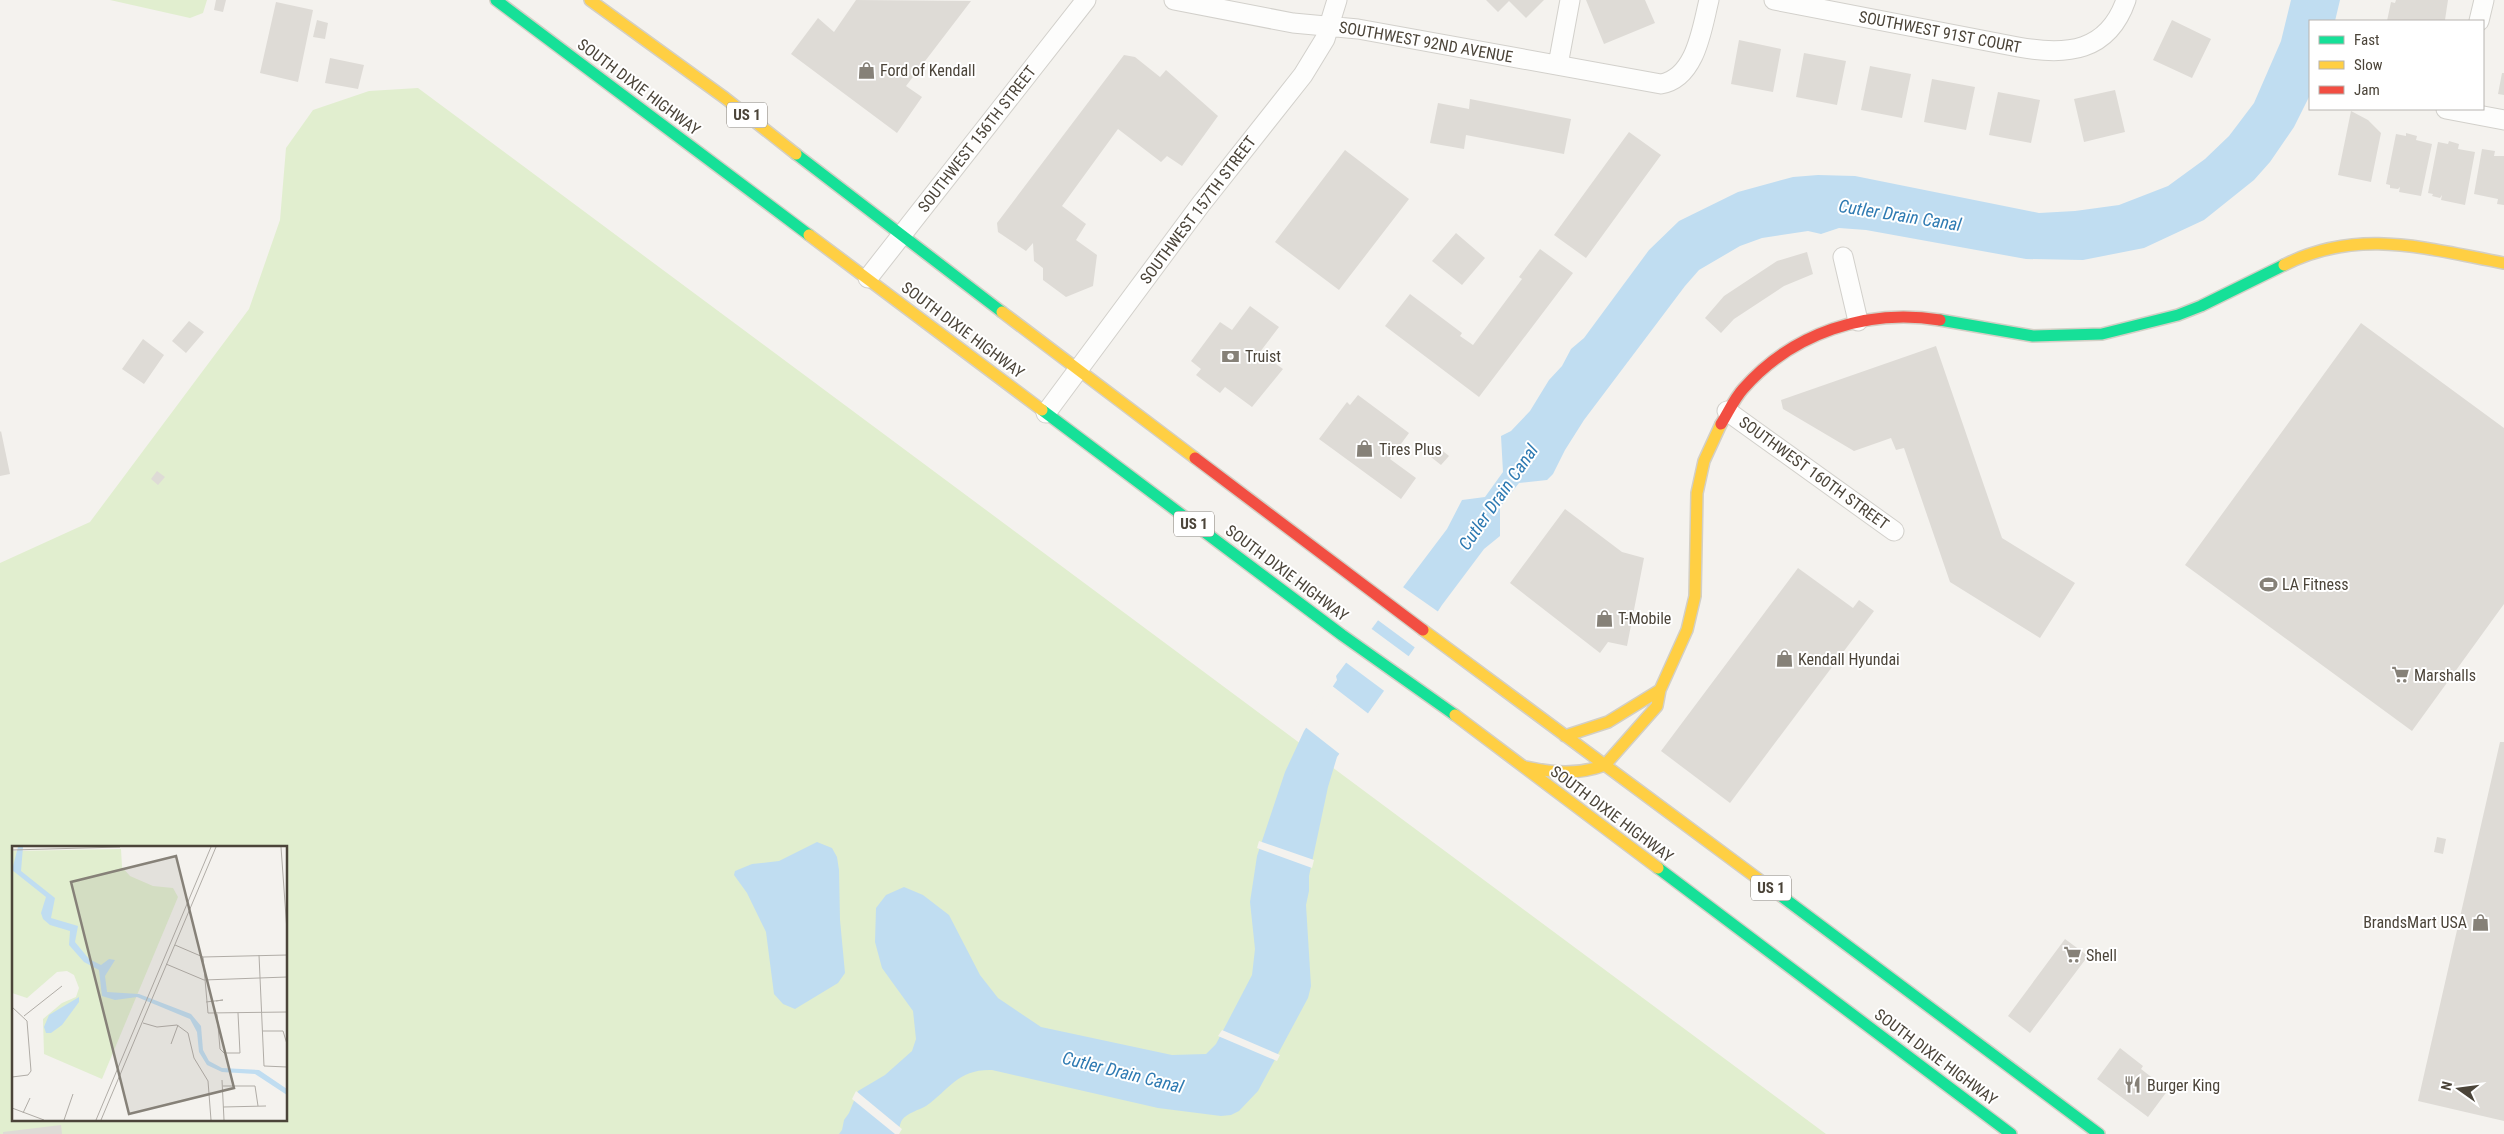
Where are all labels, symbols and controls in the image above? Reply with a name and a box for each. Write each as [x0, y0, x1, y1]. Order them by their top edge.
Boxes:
street label: SOUTHWEST 91ST COURT [1857, 7, 2023, 57]
street label: SOUTHWEST 92ND AVENUE [1338, 17, 1514, 67]
legend [2309, 20, 2484, 110]
text: Fast [2354, 31, 2379, 49]
street label: SOUTH DIXIE HIGHWAY [574, 35, 705, 140]
text: Slow [2354, 56, 2383, 74]
shop icon: Ford of Kendall [856, 60, 876, 80]
place label: Ford of Kendall [880, 61, 975, 80]
street label: SOUTHWEST 156TH STREET [914, 62, 1040, 216]
text: Jam [2354, 81, 2380, 99]
road number: US 1 [727, 102, 767, 128]
street label: SOUTHWEST 157TH STREET [1136, 132, 1260, 288]
water label: Cutler Drain Canal [1837, 195, 1964, 235]
street label: SOUTH DIXIE HIGHWAY [898, 278, 1029, 383]
bank icon: Truist [1221, 346, 1241, 366]
place label: Truist [1245, 347, 1281, 366]
street label: SOUTHWEST 160TH STREET [1735, 412, 1893, 534]
shop icon: Tires Plus [1355, 439, 1375, 459]
water label: Cutler Drain Canal [1454, 439, 1543, 554]
place label: Tires Plus [1379, 440, 1442, 459]
road number: US 1 [1174, 512, 1214, 536]
street label: SOUTH DIXIE HIGHWAY [1222, 521, 1353, 626]
sports icon: LA Fitness [2258, 574, 2278, 594]
place label: LA Fitness [2282, 575, 2349, 594]
shop icon: T-Mobile [1594, 608, 1614, 628]
place label: T-Mobile [1618, 609, 1671, 628]
shop icon: Kendall Hyundai [1774, 649, 1794, 669]
place label: Kendall Hyundai [1798, 650, 1900, 669]
supermarket icon: Marshalls [2390, 665, 2410, 685]
place label: Marshalls [2414, 666, 2476, 685]
street label: SOUTH DIXIE HIGHWAY [1547, 762, 1678, 867]
inset map [12, 846, 288, 1122]
road number: US 1 [1751, 876, 1791, 900]
shop icon: BrandsMart USA [2471, 912, 2491, 932]
place label: BrandsMart USA [2363, 913, 2467, 932]
supermarket icon: Shell [2062, 945, 2082, 965]
place label: Shell [2086, 946, 2117, 965]
street label: SOUTH DIXIE HIGHWAY [1871, 1005, 2002, 1110]
water label: Cutler Drain Canal [1060, 1047, 1187, 1097]
north arrow [2434, 1064, 2484, 1114]
restaurant icon: Burger King [2123, 1075, 2143, 1095]
place label: Burger King [2147, 1076, 2220, 1095]
text: N [2438, 1080, 2455, 1092]

